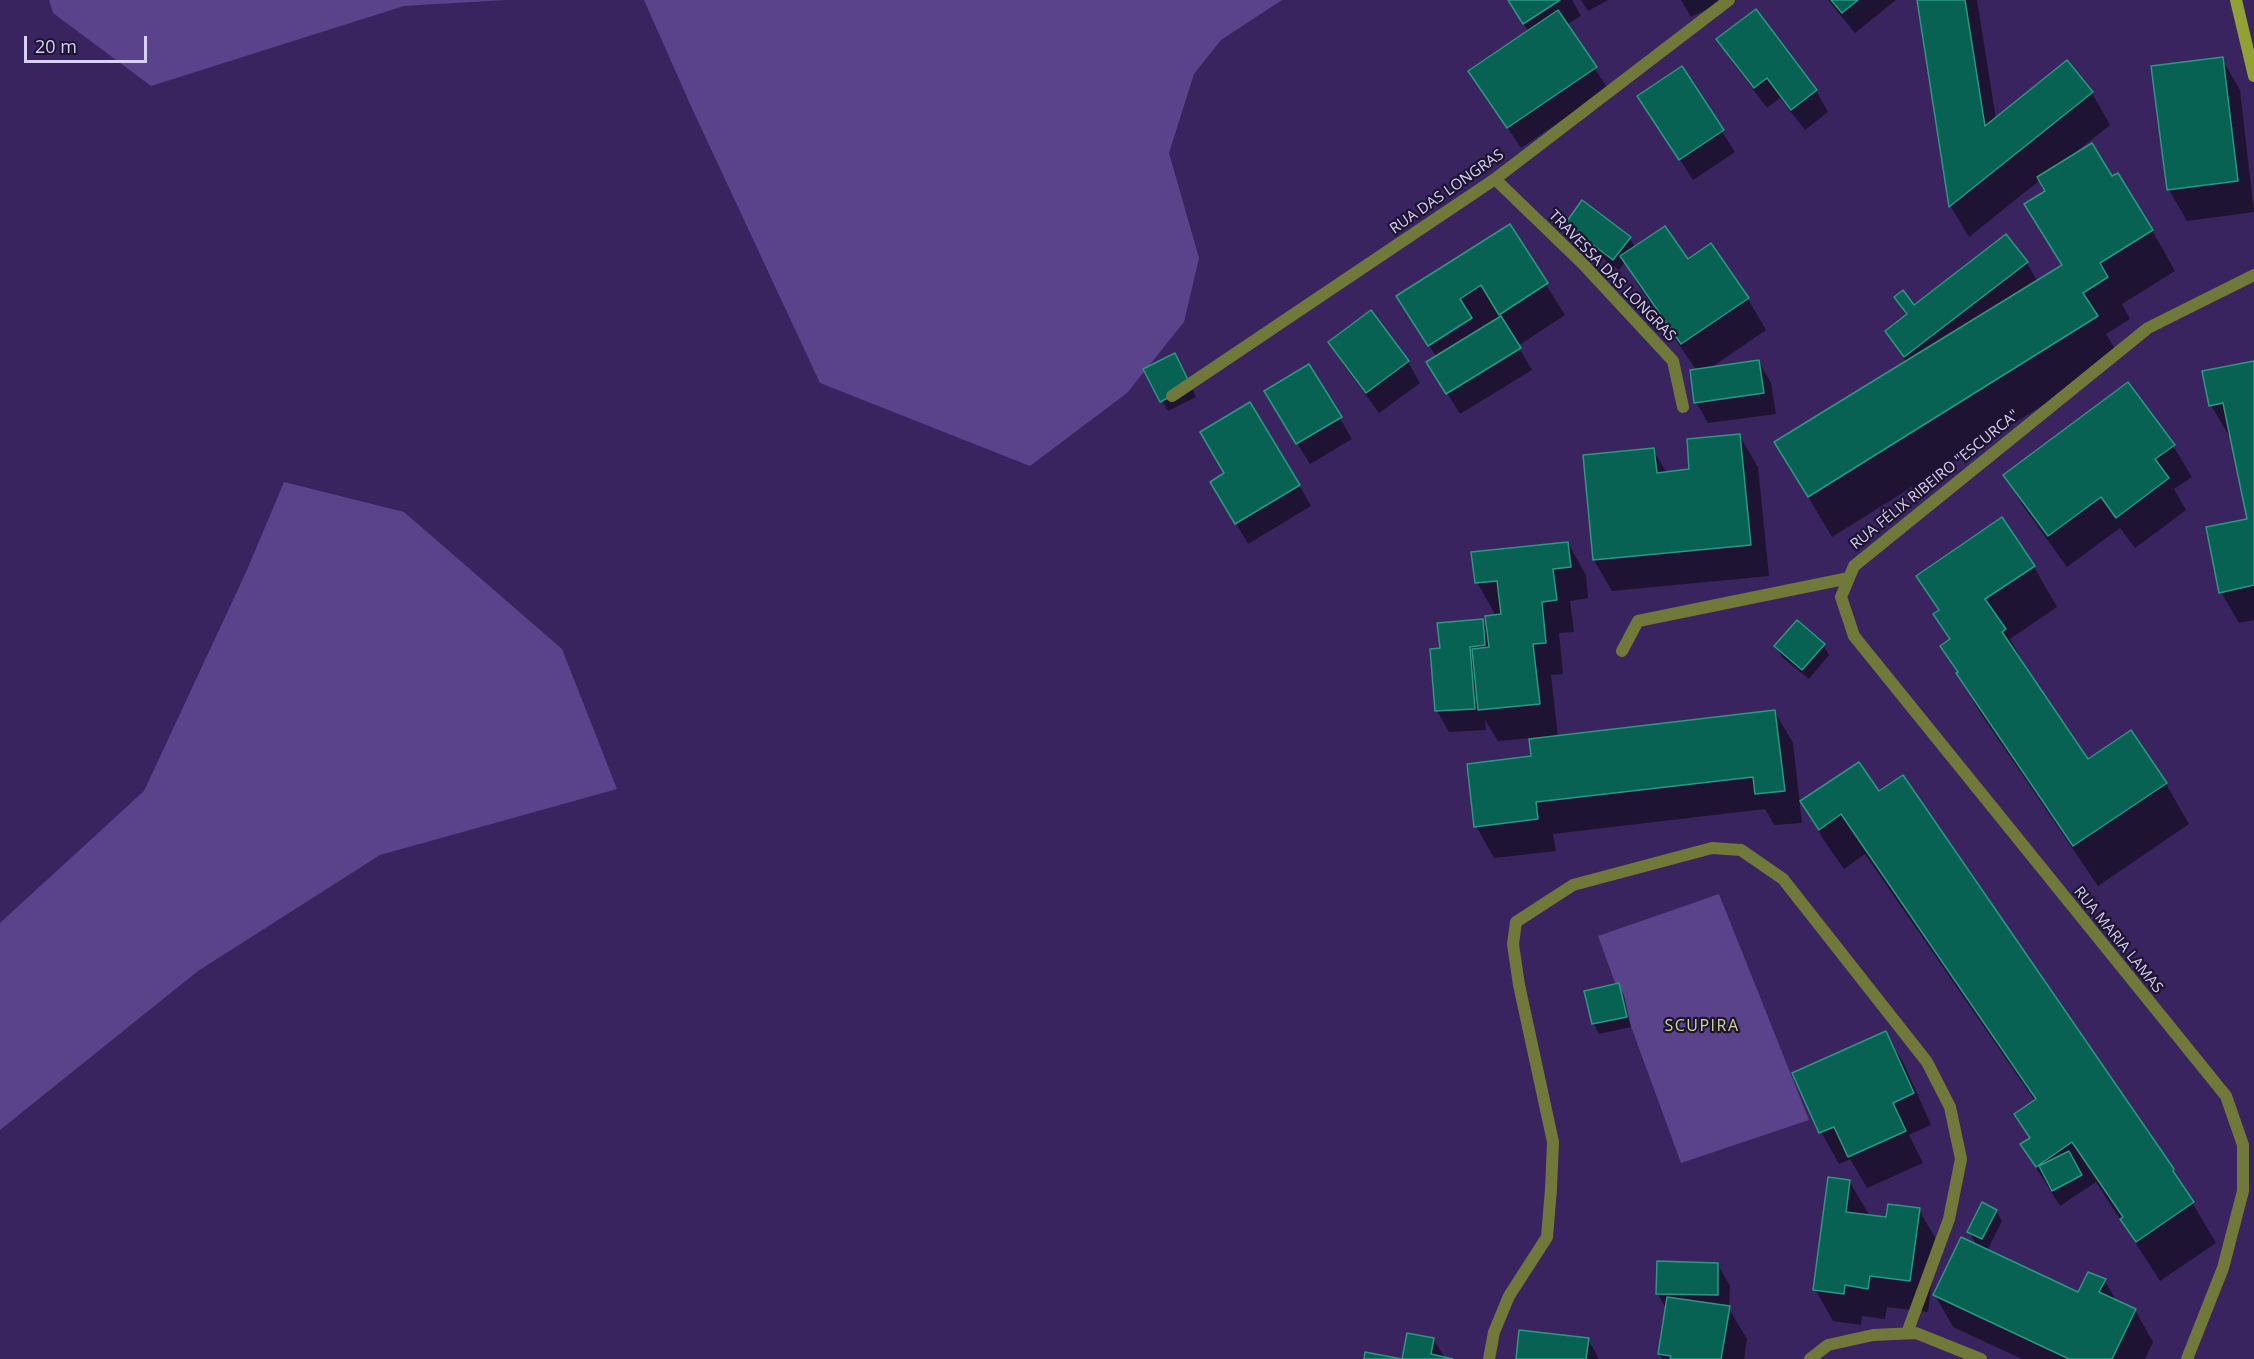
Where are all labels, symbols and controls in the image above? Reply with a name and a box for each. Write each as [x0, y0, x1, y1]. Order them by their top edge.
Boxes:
scale bar [27, 24, 150, 62]
text: 20 m [35, 34, 77, 58]
street label: RUA DAS LONGRAS [1387, 146, 1507, 238]
street label: TRAVESSA DAS LONGRAS [1545, 207, 1679, 345]
street label: RUA FÉLIX RIBEIRO "ESCURCA" [1847, 406, 2023, 554]
street label: RUA MARIA LAMAS [2070, 883, 2166, 997]
district label: SCUPIRA [1664, 1016, 1740, 1036]

